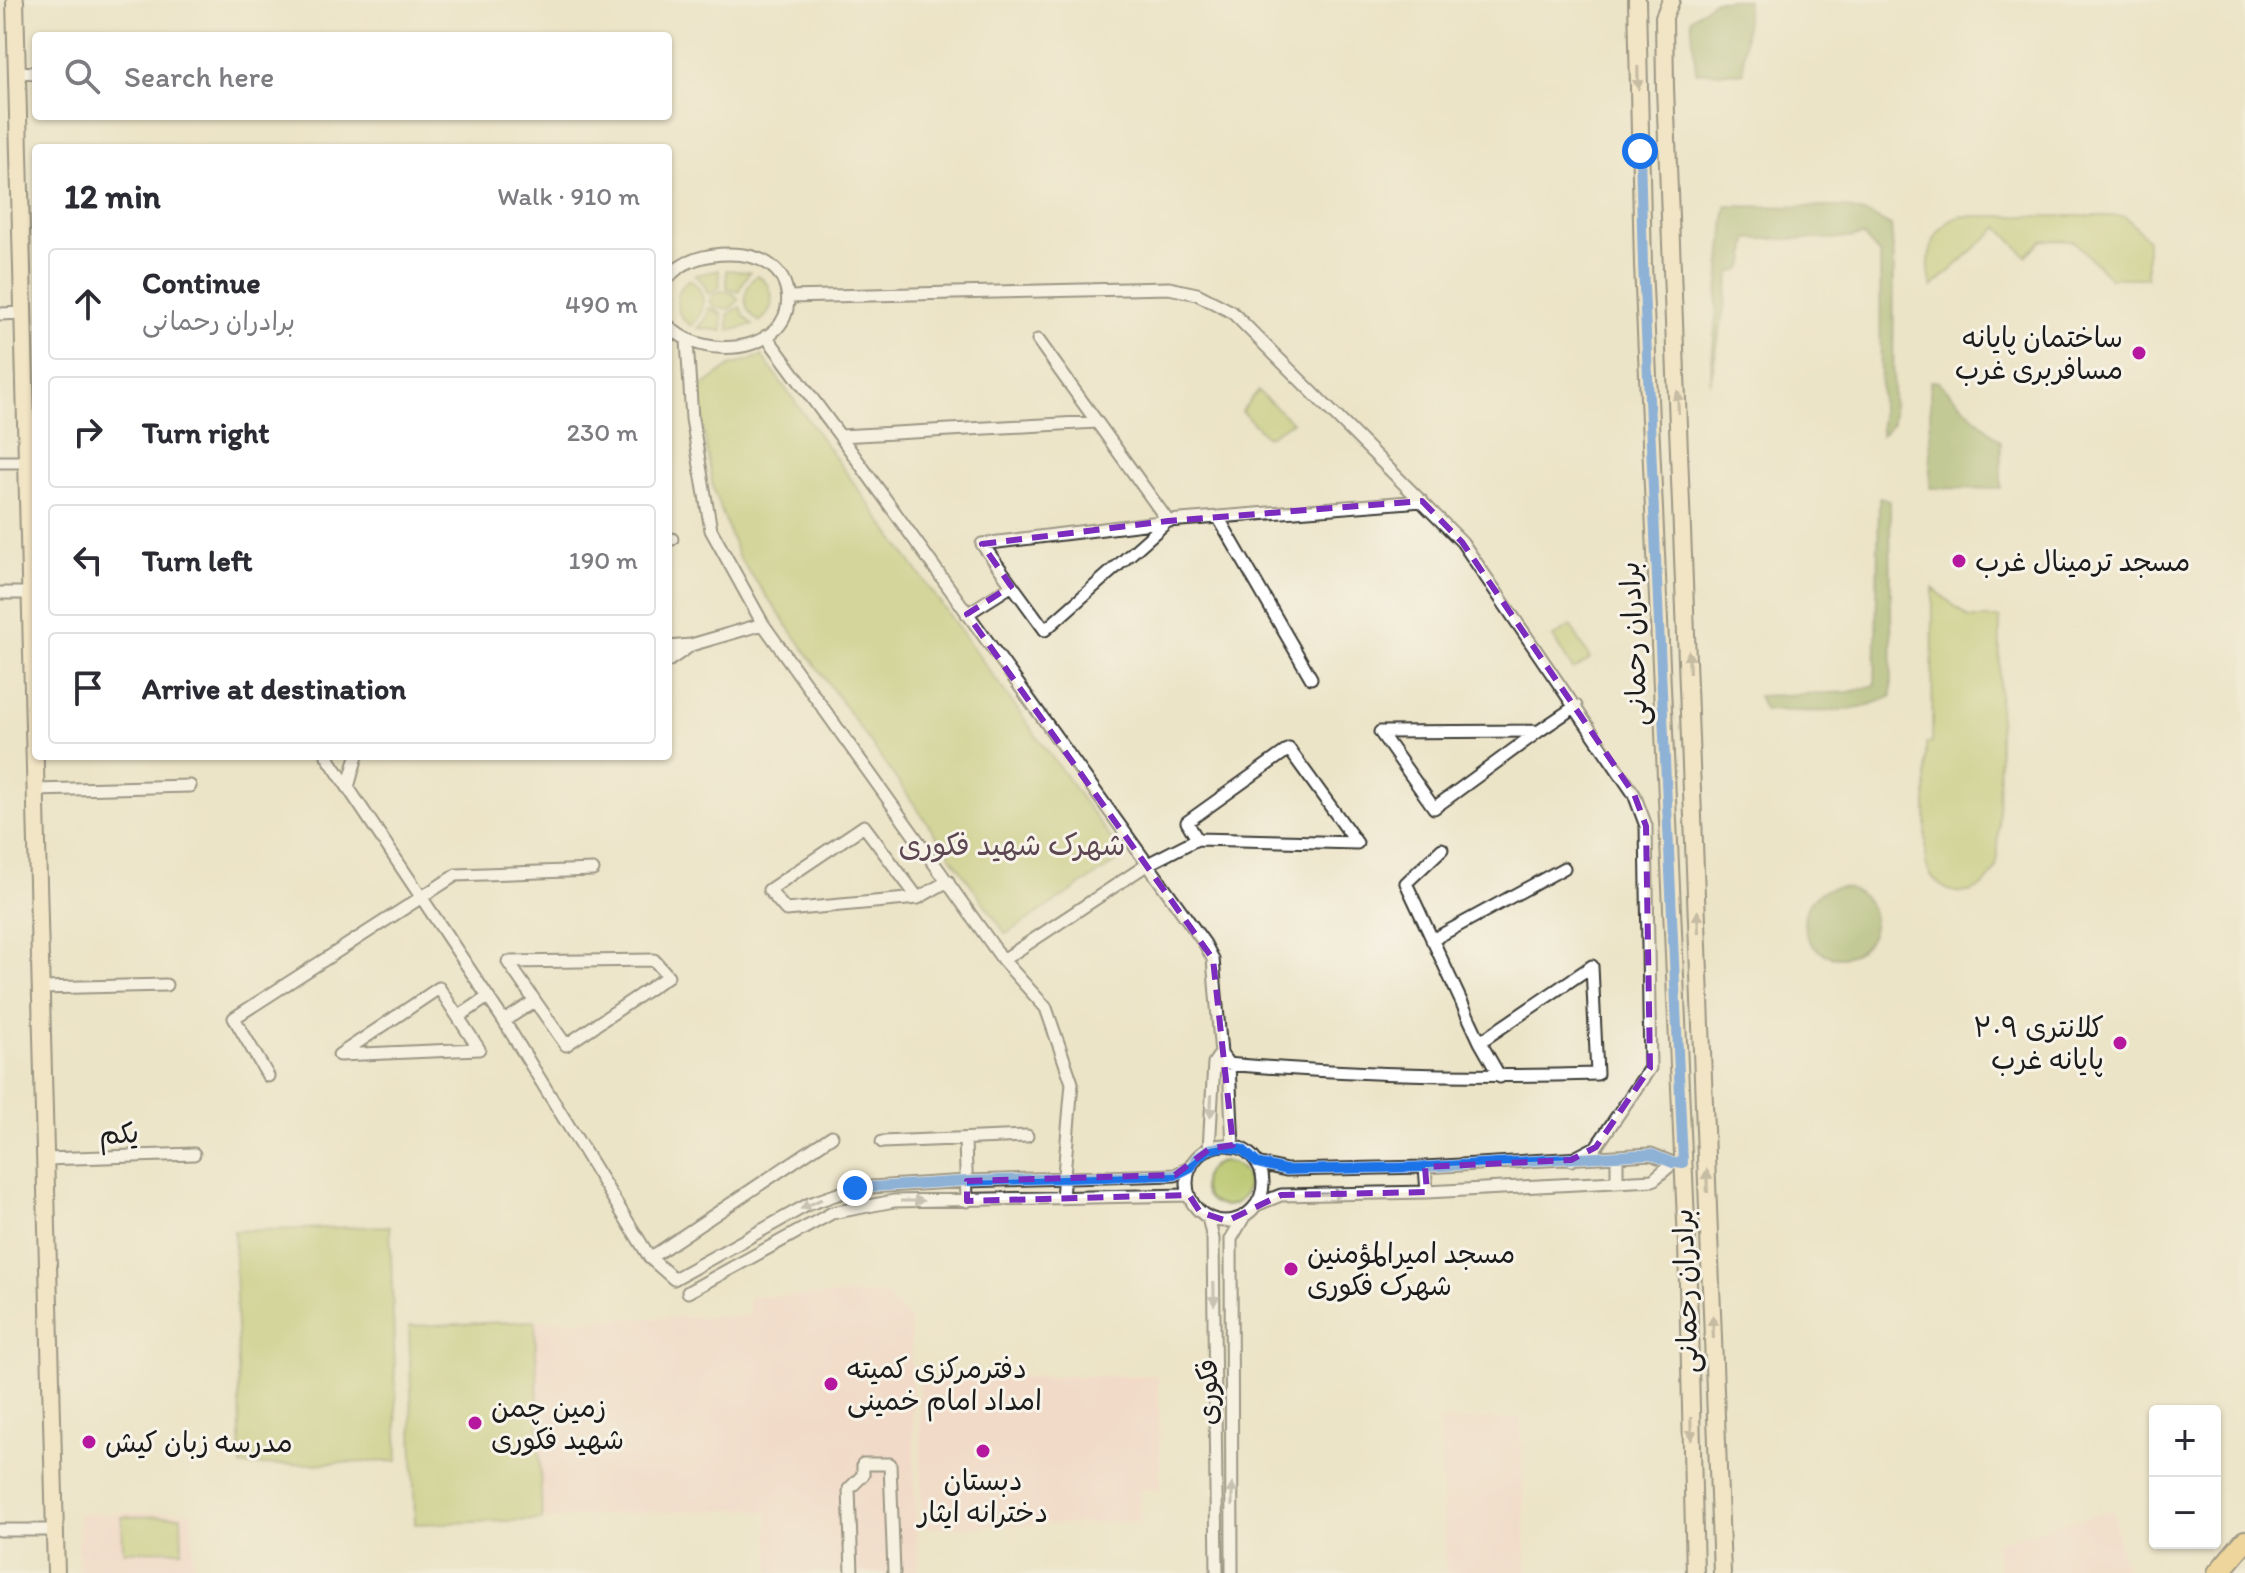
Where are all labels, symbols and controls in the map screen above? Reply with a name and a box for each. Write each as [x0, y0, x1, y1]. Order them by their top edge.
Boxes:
search box [32, 32, 672, 120]
icon: search [60, 54, 104, 98]
text: Search here [124, 58, 274, 95]
one-way arrow [1632, 66, 1645, 91]
route start [1622, 133, 1658, 169]
text: 12 min [64, 176, 161, 217]
text: Walk · 910 m [497, 180, 640, 212]
text: Continue [142, 264, 261, 301]
icon: ahead [66, 282, 110, 326]
text: 490 m [565, 288, 638, 320]
text: برادران رحمانی [142, 305, 295, 337]
place label: ساختمان پایانه مسافربری غرب [1955, 320, 2123, 387]
marker: ساختمان پایانه مسافربری غرب [2130, 344, 2148, 362]
one-way arrow [1672, 389, 1685, 414]
icon: right [66, 410, 110, 454]
text: Turn right [142, 414, 270, 451]
text: 230 m [566, 416, 638, 448]
icon: left [66, 538, 110, 582]
text: Turn left [142, 542, 253, 579]
text: 190 m [569, 544, 638, 576]
place label: مسجد ترمینال غرب [1975, 544, 2190, 579]
marker: مسجد ترمینال غرب [1950, 552, 1968, 570]
street label: برادران رحمانی [1612, 561, 1655, 727]
one-way arrow [1682, 649, 1695, 674]
icon: arrive [66, 666, 110, 710]
text: Arrive at destination [142, 670, 406, 707]
district label: شهرک شهید فکوری [899, 826, 1125, 863]
one-way arrow [1692, 909, 1704, 934]
place label: کلانتری ۲۰۹ پایانه غرب [1973, 1010, 2104, 1078]
marker: کلانتری ۲۰۹ پایانه غرب [2111, 1034, 2129, 1052]
one-way arrow [1204, 1094, 1217, 1119]
street label: یکم [99, 1115, 140, 1156]
one-way arrow [1701, 1168, 1714, 1193]
route end [837, 1170, 873, 1206]
one-way arrow [1320, 1188, 1345, 1200]
one-way arrow [900, 1195, 925, 1207]
one-way arrow [799, 1197, 823, 1211]
street label: برادران رحمانی [1665, 1208, 1706, 1374]
place label: مسجد امیرالمؤمنین شهرک فکوری [1307, 1236, 1515, 1302]
marker: مسجد امیرالمؤمنین شهرک فکوری [1282, 1260, 1300, 1278]
one-way arrow [1208, 1282, 1220, 1307]
one-way arrow [1706, 1314, 1719, 1339]
place label: دفترمرکزی کمیته امداد امام خمینی [847, 1351, 1042, 1422]
street label: فکوری [1190, 1359, 1224, 1425]
marker: دفترمرکزی کمیته امداد امام خمینی [822, 1375, 840, 1393]
place label: زمین چمن شهید فکوری [491, 1390, 624, 1456]
map controls [2149, 1405, 2221, 1549]
button: + [2149, 1405, 2221, 1477]
marker: زمین چمن شهید فکوری [466, 1414, 484, 1432]
one-way arrow [1685, 1417, 1698, 1442]
place label: مدرسه زبان کیش [105, 1425, 293, 1460]
marker: مدرسه زبان کیش [80, 1433, 98, 1451]
marker: دبستان دخترانه ایثار [974, 1442, 992, 1460]
place label: دبستان دخترانه ایثار [916, 1463, 1048, 1529]
button: − [2149, 1477, 2221, 1549]
one-way arrow [1225, 1482, 1238, 1507]

